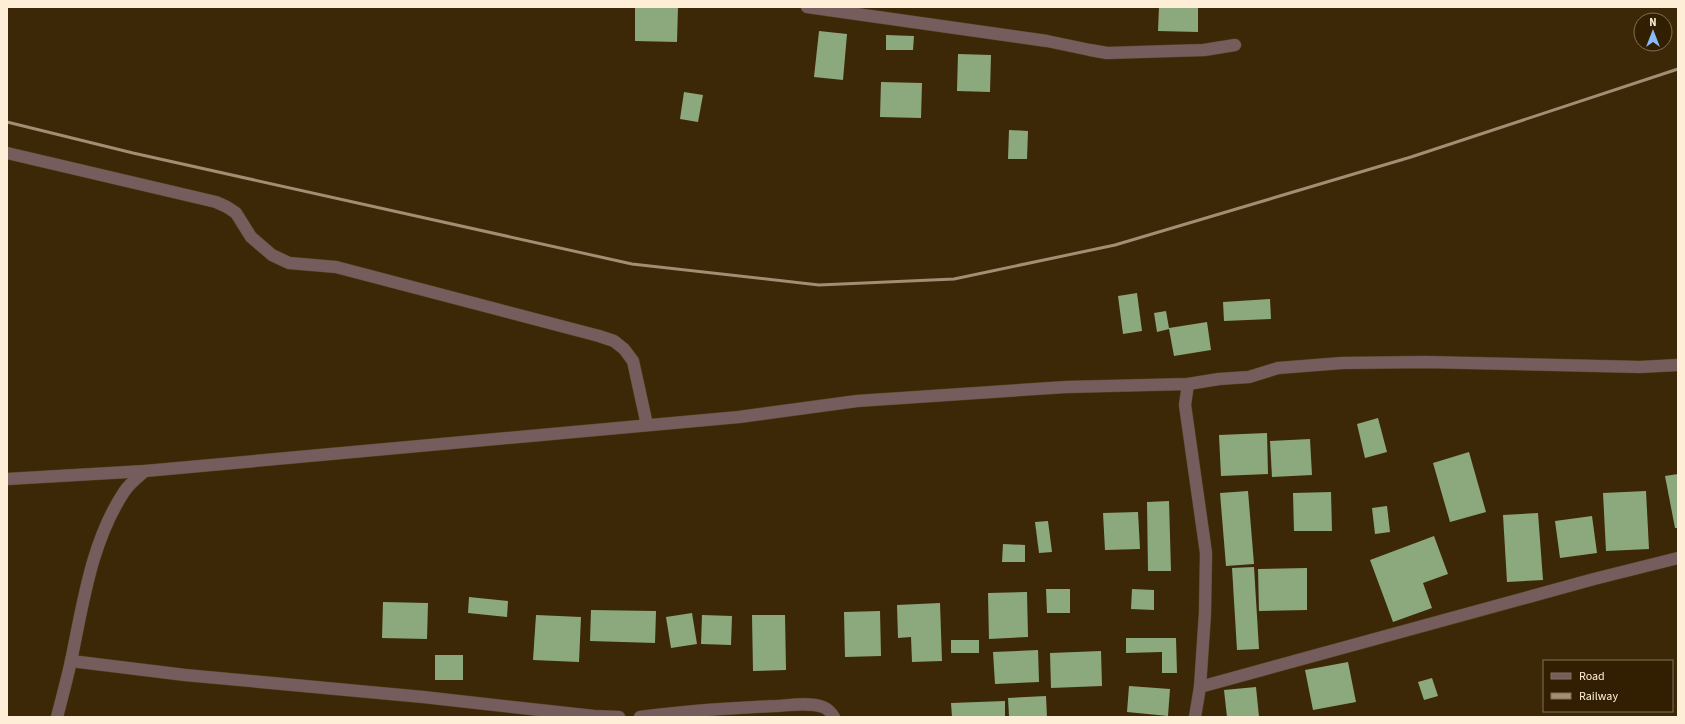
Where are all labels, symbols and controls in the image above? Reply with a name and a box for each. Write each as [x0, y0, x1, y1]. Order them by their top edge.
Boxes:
north arrow [1633, 12, 1673, 52]
text: N [1649, 15, 1657, 30]
legend [1543, 660, 1673, 712]
text: Road [1579, 668, 1605, 685]
text: Railway [1579, 688, 1618, 705]

